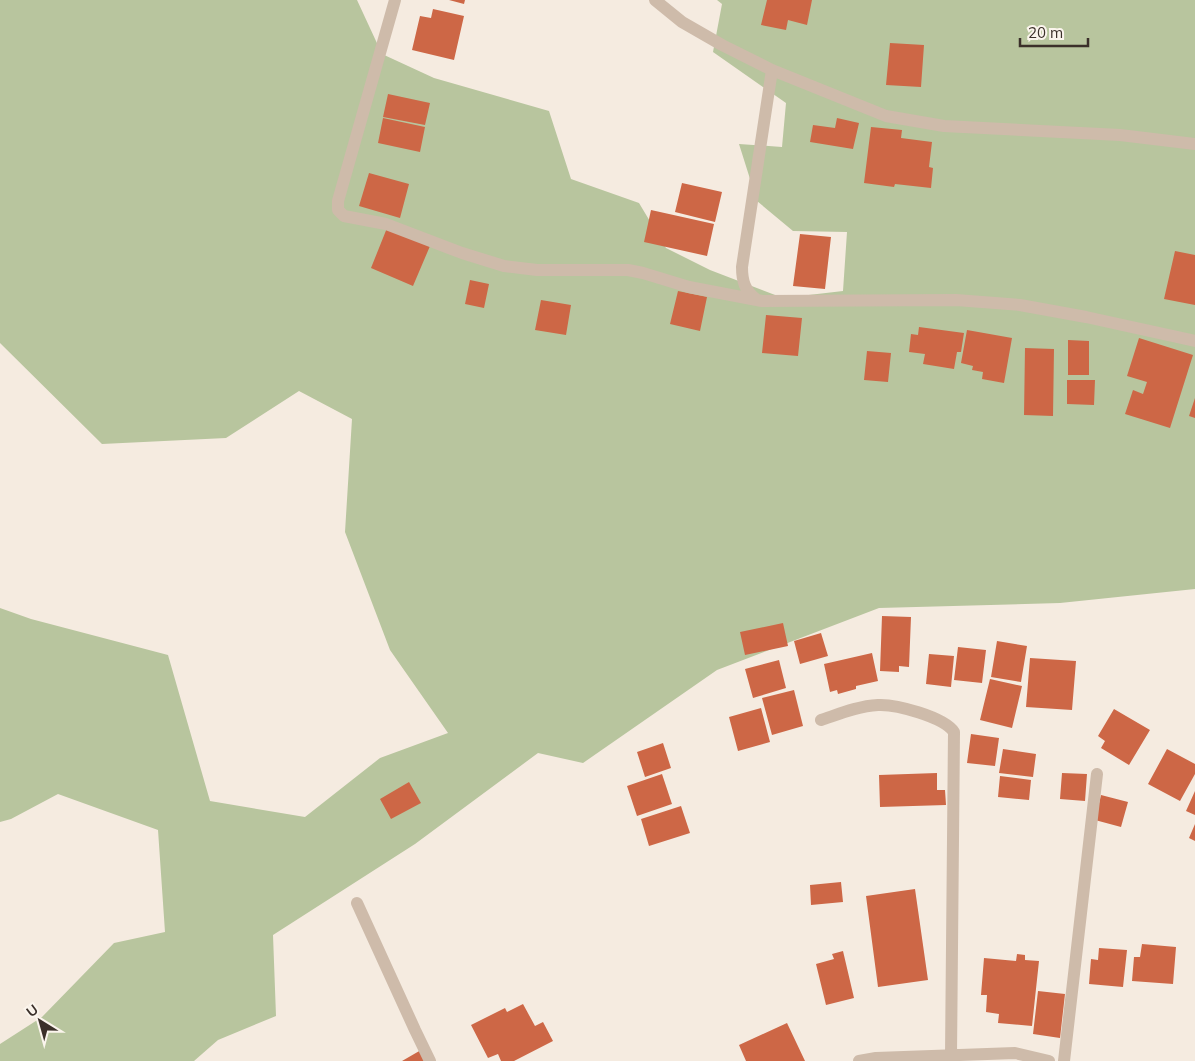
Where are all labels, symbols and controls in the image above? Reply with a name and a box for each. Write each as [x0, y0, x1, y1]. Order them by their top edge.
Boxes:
scale bar [1020, 15, 1088, 47]
text: 20 m [1028, 23, 1063, 42]
north arrow [15, 996, 65, 1046]
text: U [23, 1000, 42, 1021]

